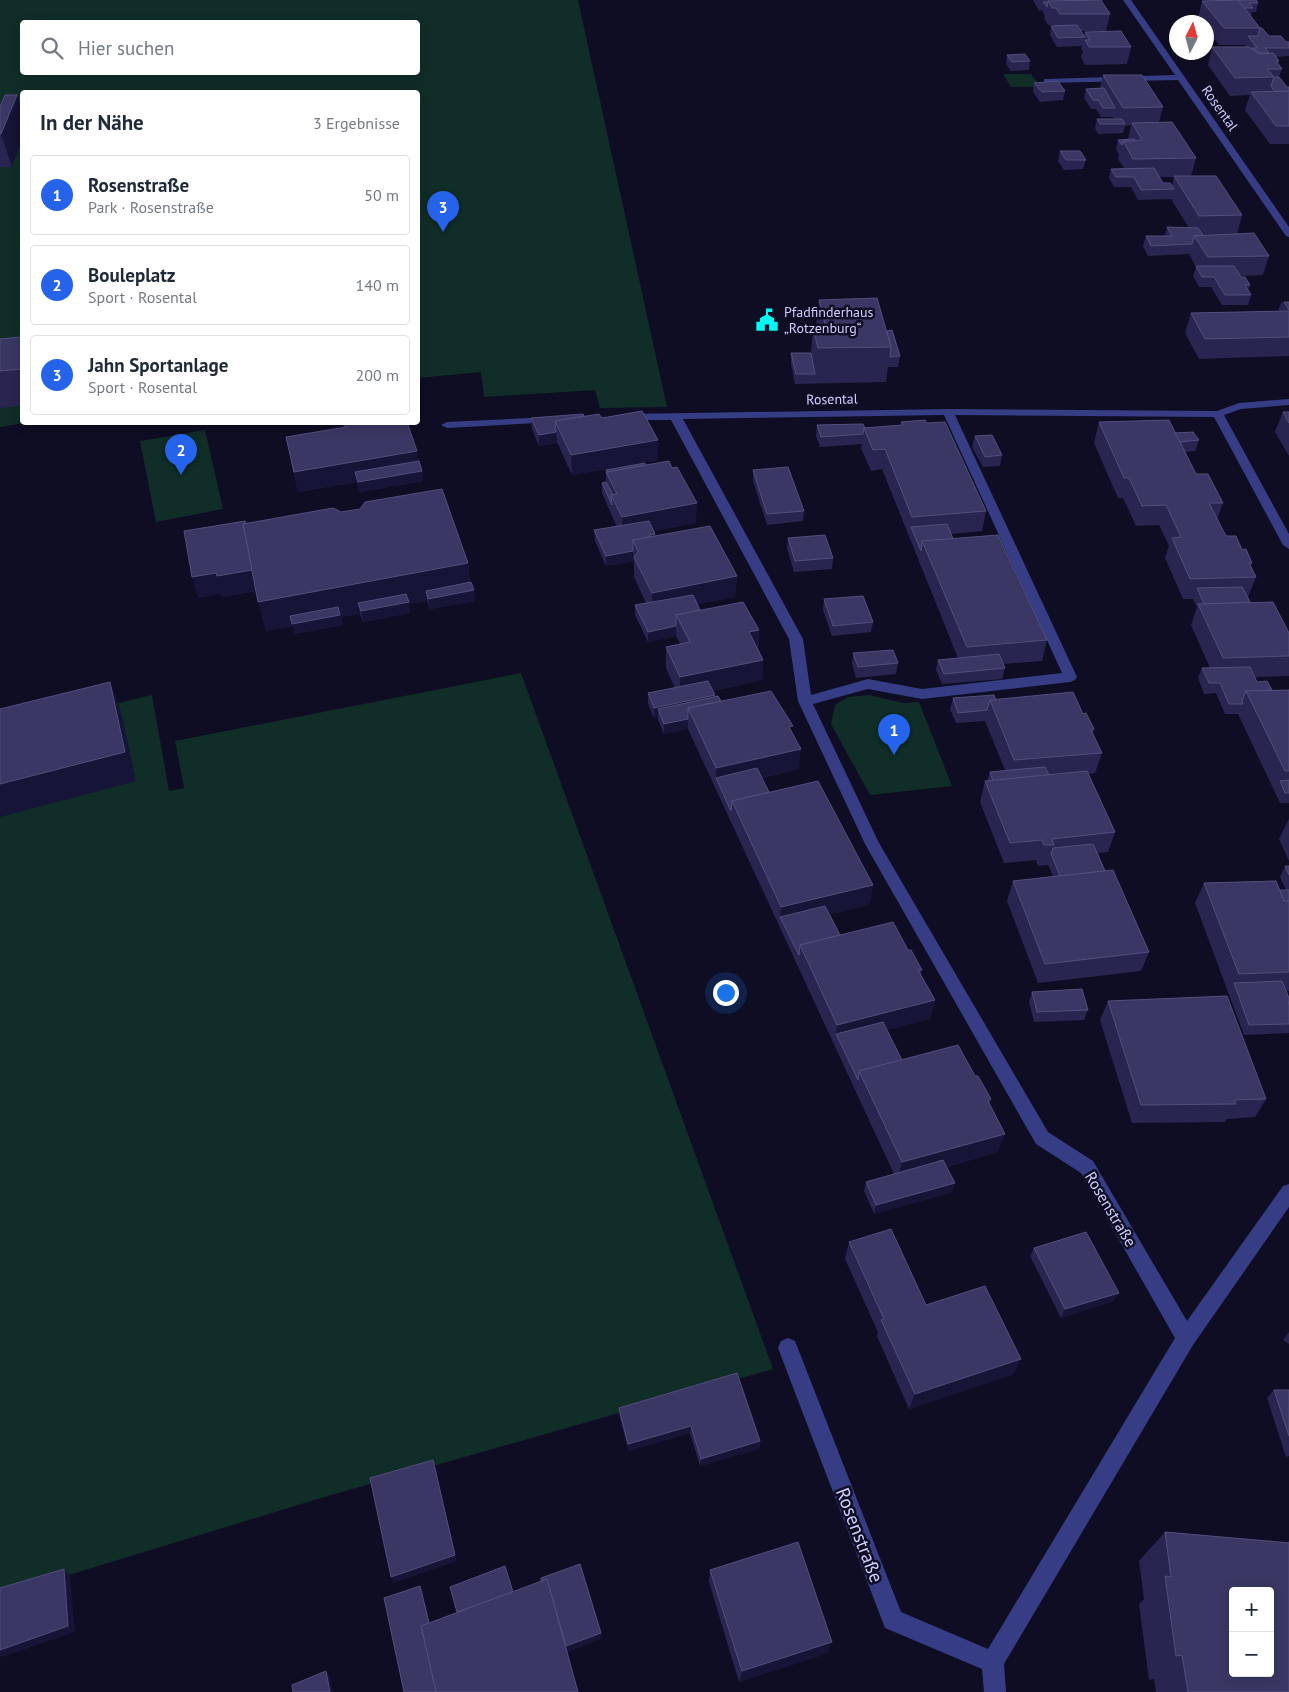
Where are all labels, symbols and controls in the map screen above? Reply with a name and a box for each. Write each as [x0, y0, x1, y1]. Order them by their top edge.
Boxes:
north arrow [1169, 15, 1214, 60]
search box [20, 20, 420, 75]
icon: search [38, 34, 66, 62]
text: Hier suchen [78, 36, 174, 60]
street label: Rosental [1198, 82, 1242, 134]
text: In der Nähe [40, 109, 144, 136]
text: 3 Ergebnisse [313, 113, 400, 133]
text: Rosenstraße [88, 173, 189, 197]
text: 1 [52, 185, 62, 205]
text: 50 m [364, 185, 399, 205]
pin: 3 [427, 191, 459, 232]
text: Park · Rosenstraße [88, 197, 214, 217]
text: Bouleplatz [88, 263, 176, 287]
text: 2 [52, 275, 62, 295]
text: 140 m [356, 275, 399, 295]
text: Sport · Rosental [88, 287, 197, 307]
place label: Pfadfinderhaus „Rotzenburg“ [784, 303, 874, 337]
public building icon: Pfadfinderhaus „Rotzenburg“ [754, 307, 780, 333]
text: Jahn Sportanlage [88, 353, 228, 377]
text: 3 [52, 365, 62, 385]
text: 200 m [356, 365, 399, 385]
text: Sport · Rosental [88, 377, 197, 397]
street label: Rosental [806, 390, 858, 408]
pin: 2 [165, 434, 197, 475]
pin: 1 [878, 714, 910, 755]
your location [713, 980, 739, 1006]
street label: Rosenstraße [1081, 1168, 1141, 1250]
street label: Rosenstraße [831, 1484, 889, 1586]
map controls [1229, 1587, 1274, 1677]
button: + [1229, 1587, 1274, 1632]
button: − [1229, 1632, 1274, 1677]

